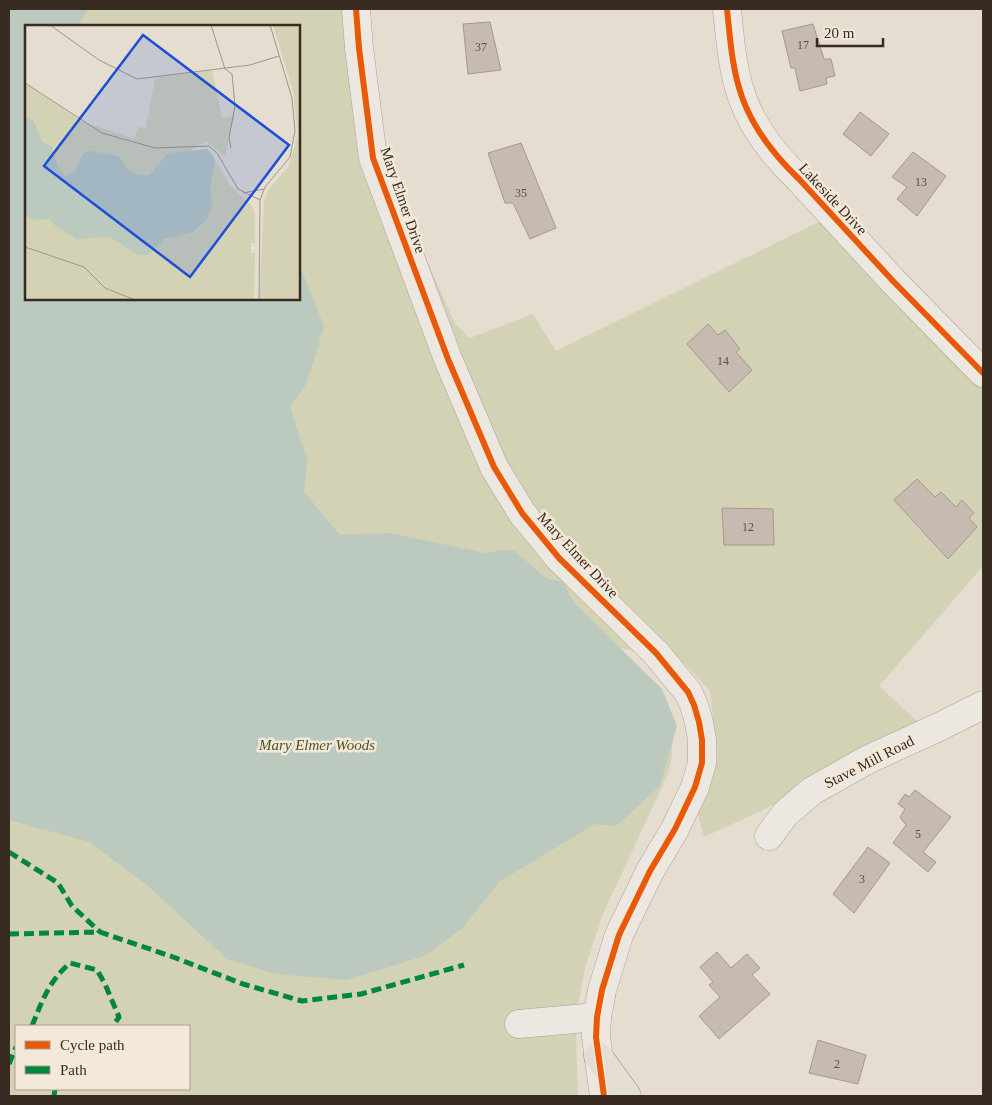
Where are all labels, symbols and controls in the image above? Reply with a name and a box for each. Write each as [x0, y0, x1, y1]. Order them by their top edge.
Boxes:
scale bar [817, 15, 883, 47]
inset map [25, 25, 300, 300]
text: 20 m [824, 25, 855, 41]
house number: 17 [797, 38, 809, 52]
house number: 37 [475, 40, 487, 54]
street label: Mary Elmer Drive [377, 145, 429, 255]
street label: Lakeside Drive [796, 160, 870, 238]
house number: 13 [915, 175, 927, 189]
house number: 35 [515, 186, 527, 200]
house number: 14 [717, 354, 729, 368]
street label: Mary Elmer Drive [534, 509, 622, 601]
house number: 12 [742, 520, 754, 534]
street label: Stave Mill Road [822, 732, 917, 791]
park label: Mary Elmer Woods [258, 737, 375, 753]
house number: 5 [915, 827, 921, 841]
house number: 3 [859, 872, 865, 886]
legend [15, 1025, 190, 1090]
text: Cycle path [60, 1037, 125, 1053]
house number: 2 [834, 1057, 840, 1071]
text: Path [60, 1062, 87, 1078]

